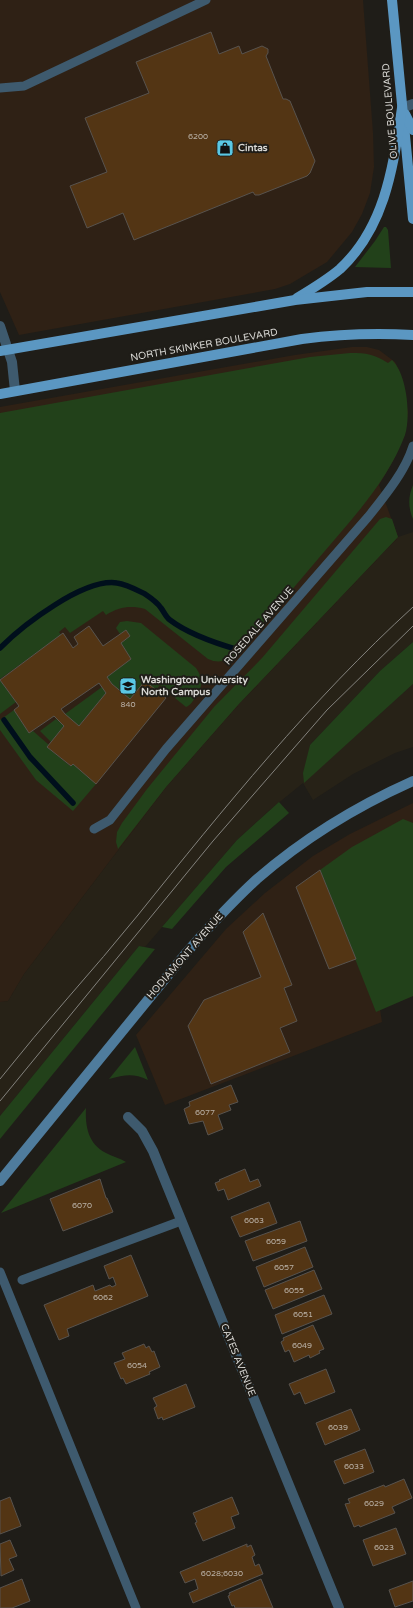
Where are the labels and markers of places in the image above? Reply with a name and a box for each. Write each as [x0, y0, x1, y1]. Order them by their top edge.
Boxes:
shop icon: Cintas [215, 138, 235, 158]
place label: Cintas [238, 142, 268, 154]
place label: Washington University North Campus [141, 674, 248, 698]
school or university icon: Washington University North Campus [118, 676, 138, 696]

